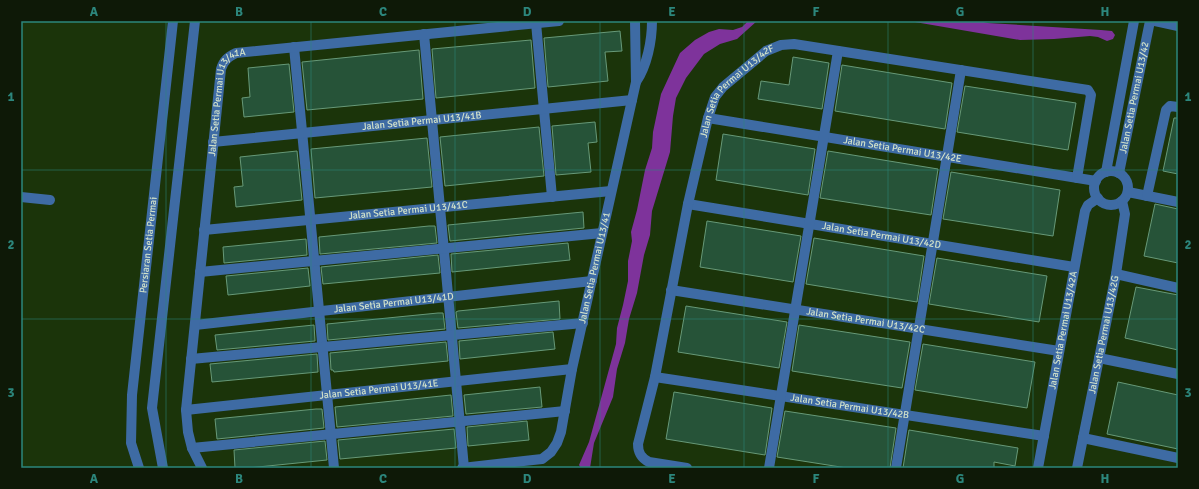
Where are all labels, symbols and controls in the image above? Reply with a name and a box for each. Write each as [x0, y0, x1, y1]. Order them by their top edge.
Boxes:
text: A [90, 4, 99, 20]
text: B [235, 4, 243, 20]
text: C [379, 4, 387, 20]
text: D [523, 4, 532, 20]
text: E [668, 4, 676, 20]
text: F [813, 4, 820, 20]
text: G [956, 4, 964, 20]
text: H [1101, 4, 1109, 20]
street label: Jalan Setia Permai U13/42 [1117, 41, 1152, 155]
street label: Jalan Setia Permai U13/42F [698, 42, 776, 139]
street label: Jalan Setia Permai U13/41A [206, 46, 246, 157]
text: 1 [7, 89, 15, 105]
text: 1 [1184, 89, 1192, 105]
street label: Jalan Setia Permai U13/41B [362, 109, 482, 133]
street label: Jalan Setia Permai U13/42E [843, 134, 963, 165]
street label: Persiaran Setia Permai [137, 196, 160, 294]
street label: Jalan Setia Permai U13/41C [348, 199, 468, 222]
street label: Jalan Setia Permai U13/41 [576, 211, 613, 325]
street label: Jalan Setia Permai U13/42D [821, 220, 942, 251]
text: 2 [7, 237, 15, 253]
text: 2 [1184, 237, 1192, 253]
street label: Jalan Setia Permai U13/42A [1046, 270, 1080, 390]
street label: Jalan Setia Permai U13/42G [1086, 275, 1122, 395]
street label: Jalan Setia Permai U13/41D [333, 290, 454, 316]
street label: Jalan Setia Permai U13/42C [805, 305, 926, 336]
street label: Jalan Setia Permai U13/41E [319, 377, 439, 402]
text: 3 [7, 385, 15, 401]
text: 3 [1184, 385, 1192, 401]
street label: Jalan Setia Permai U13/42B [790, 392, 910, 421]
text: A [90, 471, 99, 487]
text: B [235, 471, 243, 487]
text: C [379, 471, 387, 487]
text: D [523, 471, 532, 487]
text: E [668, 471, 676, 487]
text: F [813, 471, 820, 487]
text: G [956, 471, 964, 487]
text: H [1101, 471, 1109, 487]

